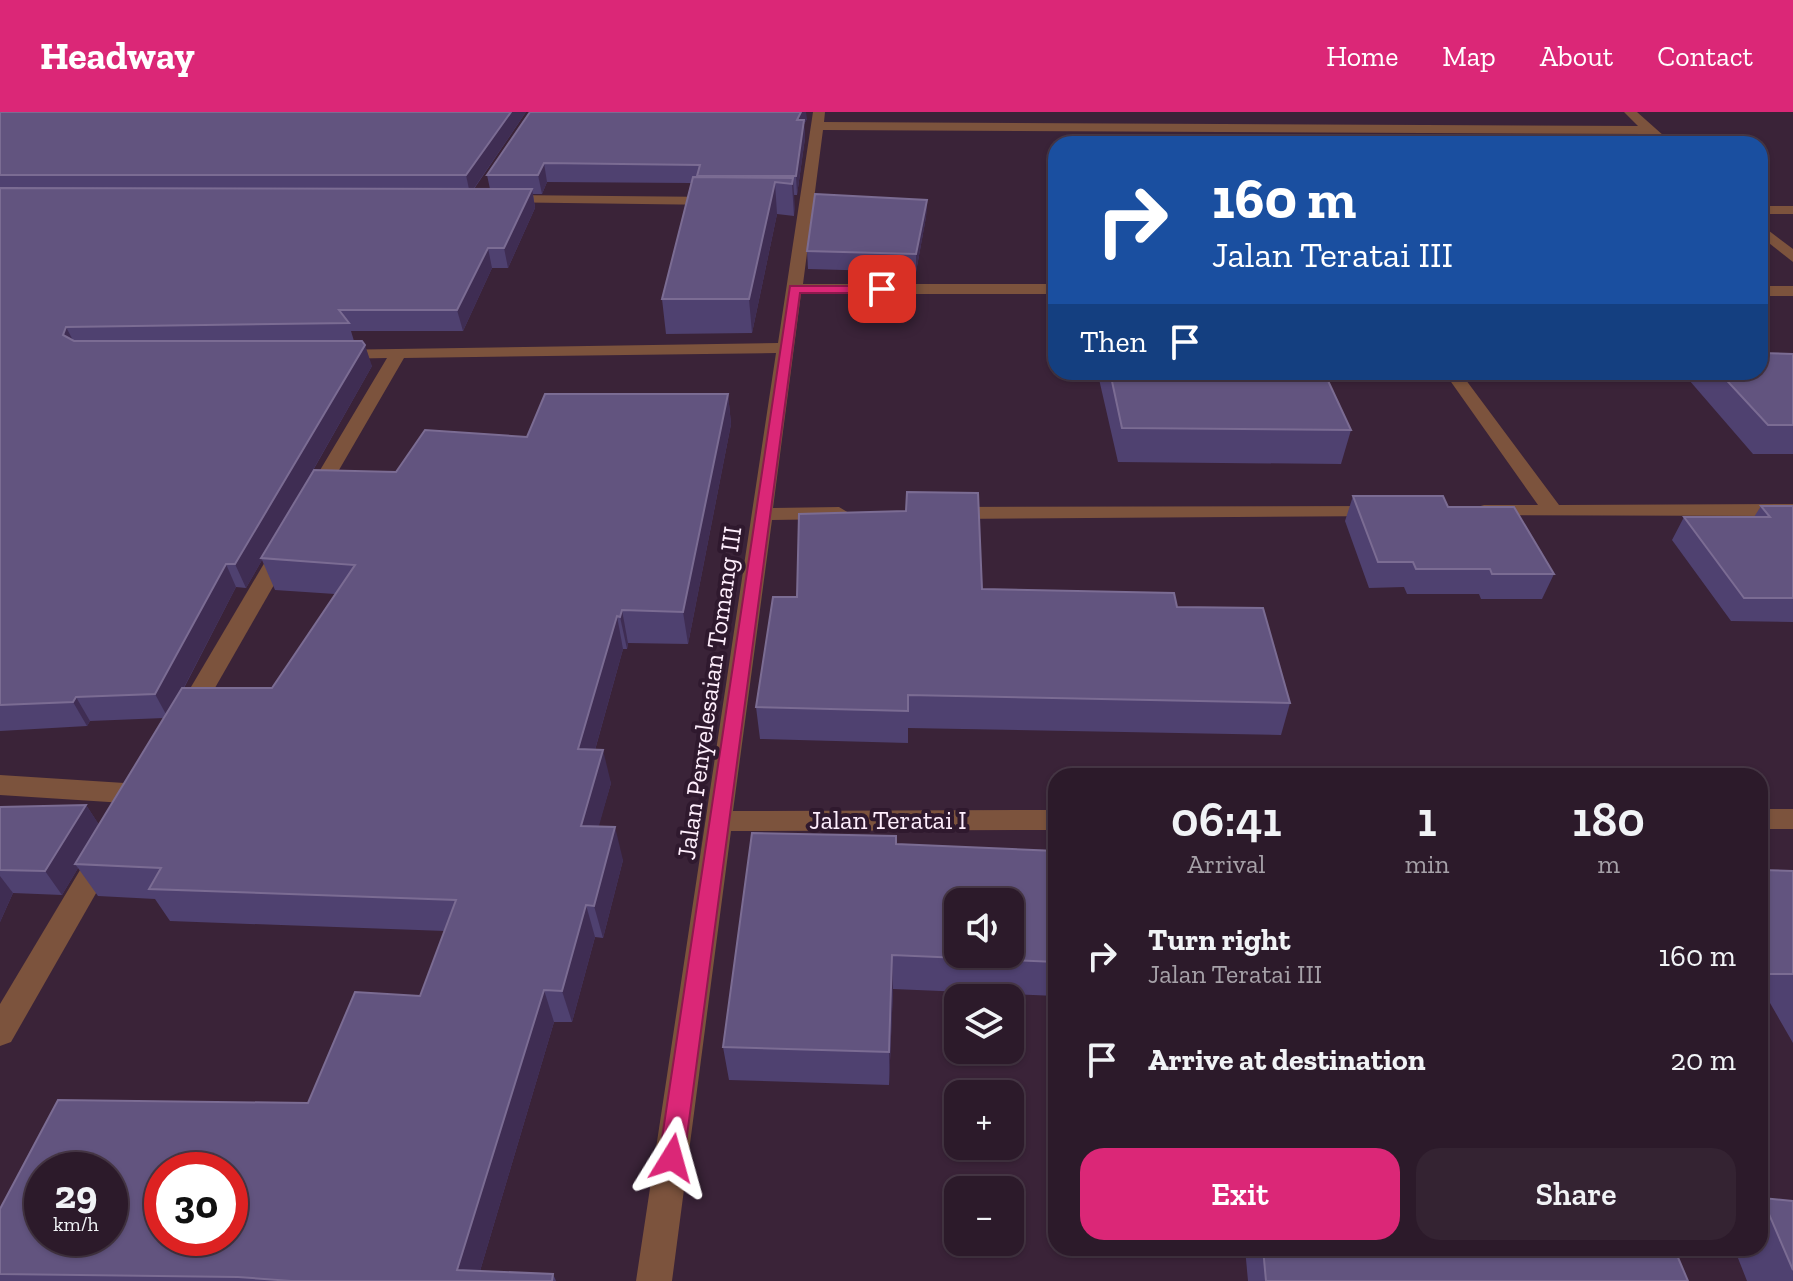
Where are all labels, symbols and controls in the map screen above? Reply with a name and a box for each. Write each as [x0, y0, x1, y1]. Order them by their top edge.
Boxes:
text: Headway [40, 33, 195, 79]
text: Home [1326, 40, 1398, 73]
text: Map [1442, 40, 1496, 73]
text: About [1540, 40, 1613, 73]
text: Contact [1657, 40, 1753, 73]
text: 160 m [1212, 165, 1356, 232]
icon: right [1080, 168, 1184, 272]
text: Jalan Teratai III [1212, 233, 1453, 276]
pin [848, 255, 916, 323]
icon: arrive [860, 267, 904, 311]
icon: arrive [1163, 320, 1207, 364]
text: Then [1080, 324, 1147, 360]
street label: Jalan Penyelesaian Tomang III [670, 524, 748, 862]
text: 06:41 [1171, 791, 1282, 848]
text: 1 [1417, 791, 1437, 848]
text: 180 [1572, 791, 1645, 848]
street label: Jalan Teratai I [809, 804, 967, 836]
text: Arrival [1187, 848, 1266, 880]
text: min [1405, 848, 1449, 880]
text: m [1597, 848, 1620, 880]
map controls [944, 888, 1024, 1256]
button: sound [944, 888, 1024, 968]
text: Turn right [1148, 922, 1290, 958]
icon: right [1080, 934, 1124, 978]
text: 160 m [1659, 938, 1736, 974]
text: Jalan Teratai III [1148, 958, 1322, 990]
button: layers [944, 984, 1024, 1064]
icon: arrive [1080, 1038, 1124, 1082]
text: Arrive at destination [1148, 1042, 1425, 1078]
text: 20 m [1671, 1042, 1736, 1078]
button: + [944, 1080, 1024, 1160]
position arrow [630, 1116, 714, 1200]
button: Exit [1080, 1148, 1400, 1240]
button: Share [1416, 1148, 1736, 1240]
speed limit sign: 30 [144, 1152, 248, 1256]
text: 29 [55, 1170, 97, 1218]
button: − [944, 1176, 1024, 1256]
text: km/h [53, 1212, 99, 1236]

